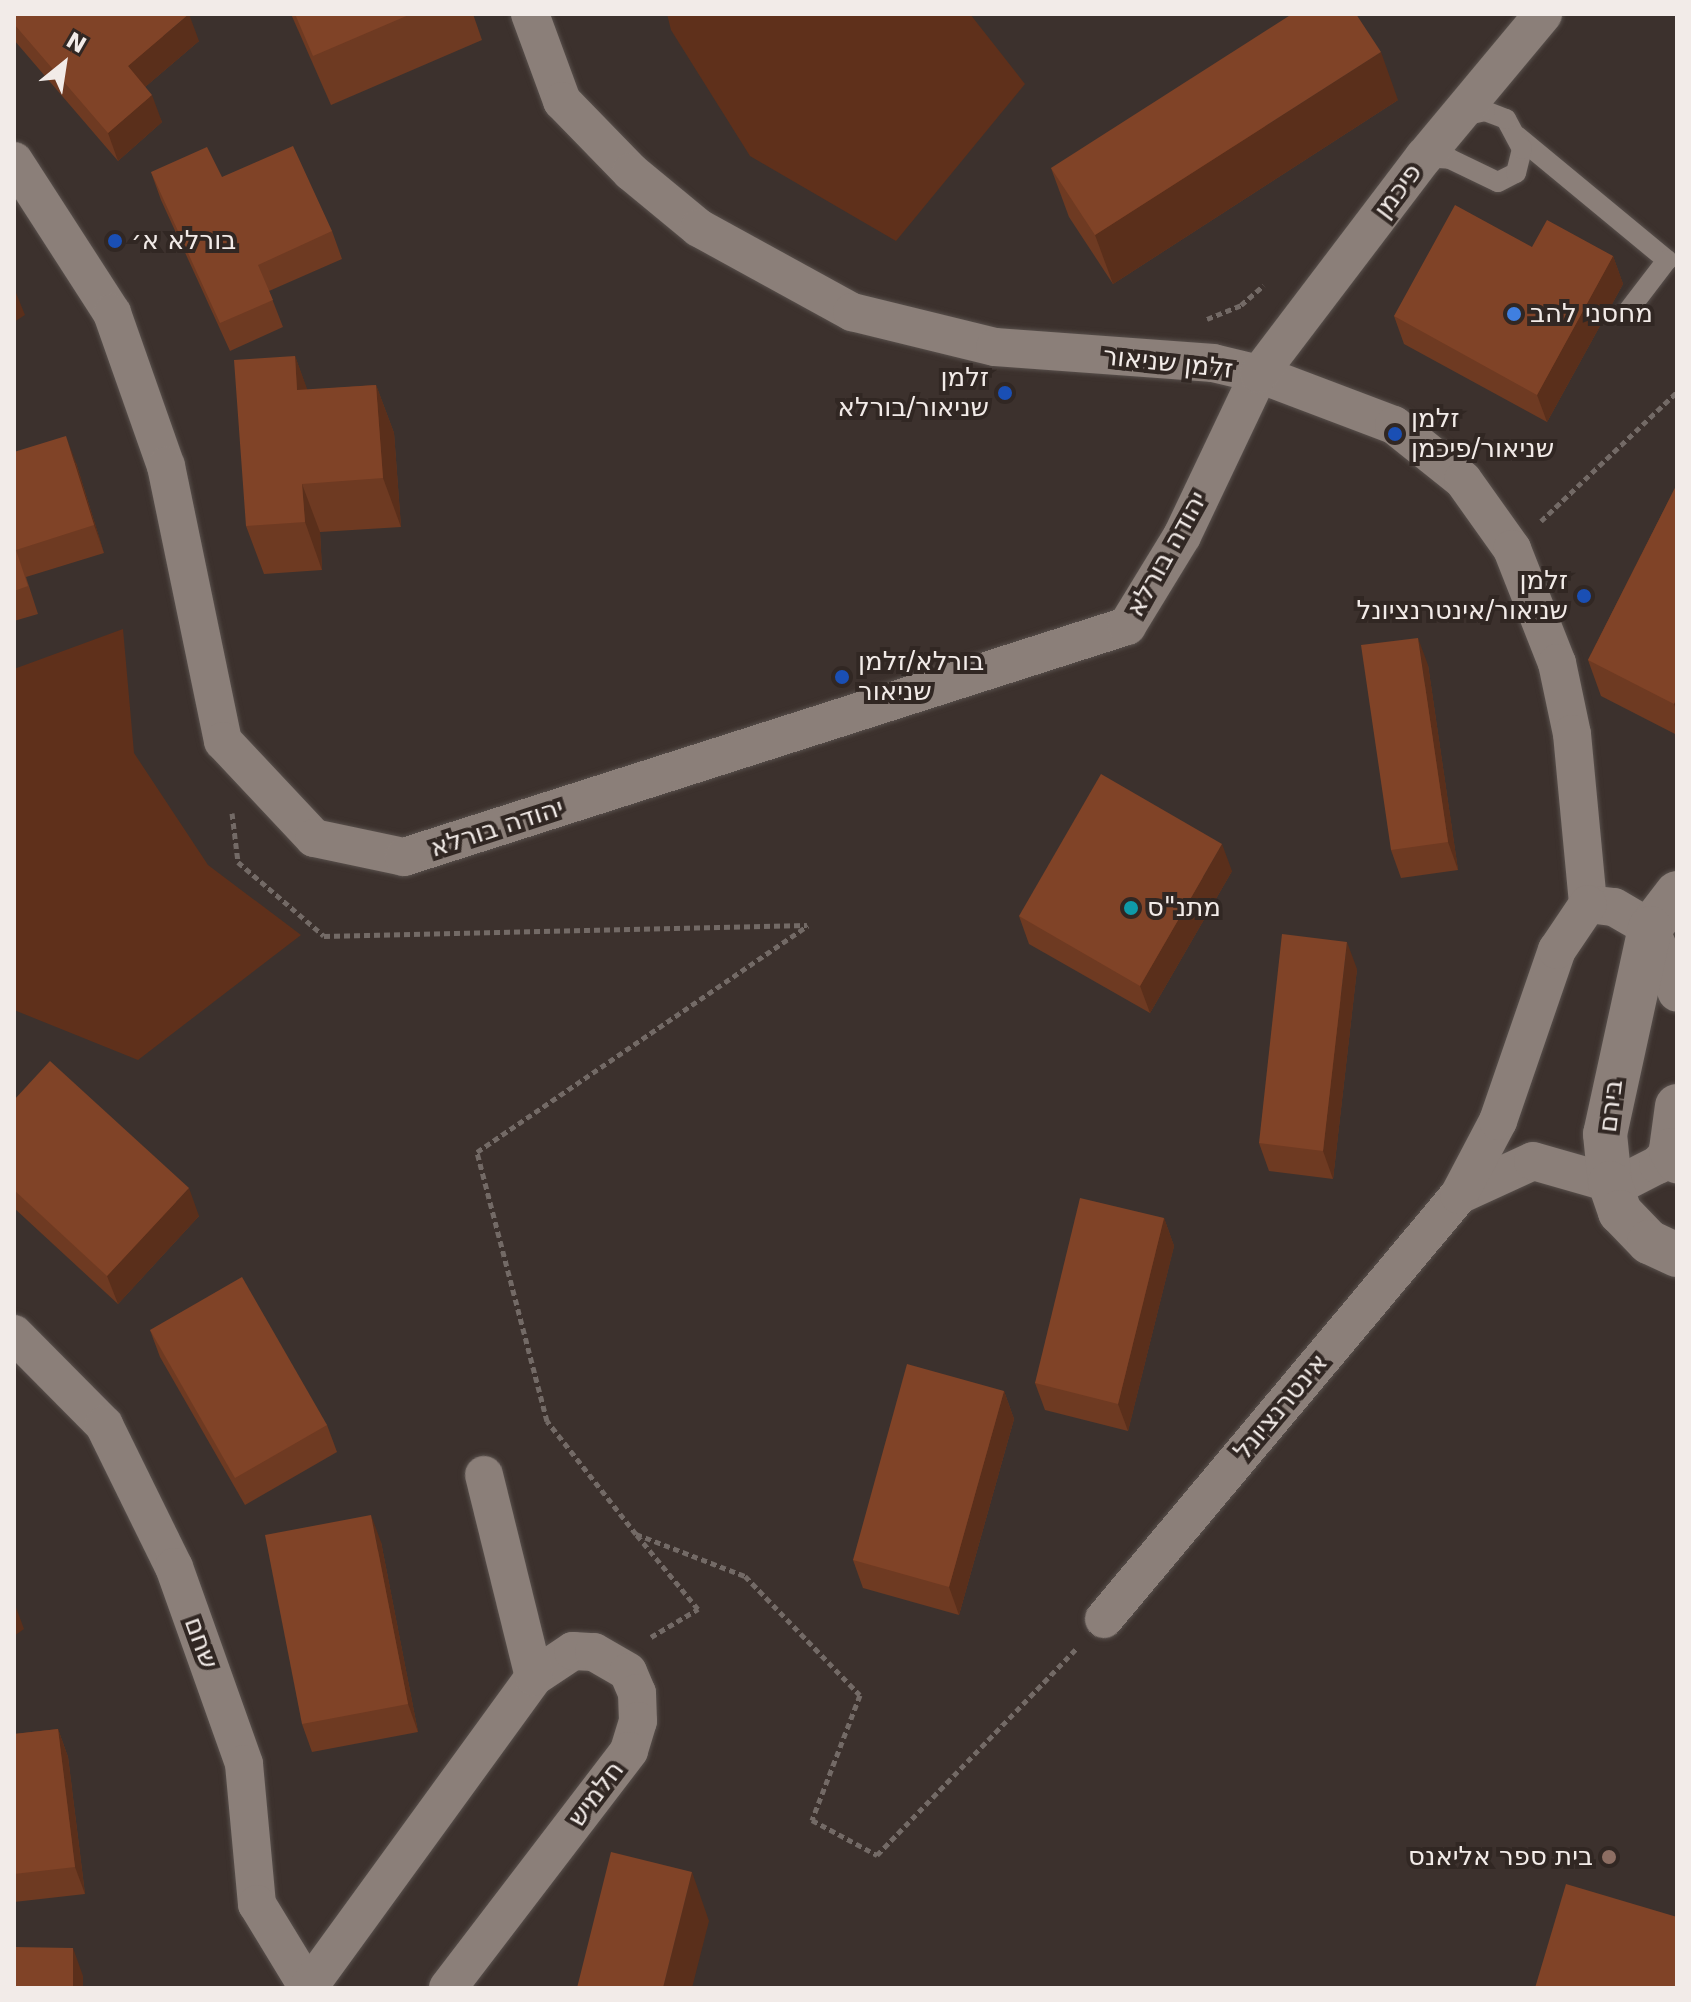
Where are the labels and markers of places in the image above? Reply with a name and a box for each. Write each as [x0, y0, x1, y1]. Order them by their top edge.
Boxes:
place label: בורלא א׳ [131, 225, 236, 257]
marker: בורלא א׳ [106, 232, 124, 250]
place label: מחסני להב [1530, 298, 1653, 330]
marker: מחסני להב [1505, 305, 1523, 323]
place label: זלמן שניאור/בורלא [838, 362, 989, 424]
marker: זלמן שניאור/בורלא [996, 384, 1014, 402]
place label: זלמן שניאור/פיכמן [1411, 403, 1554, 464]
marker: זלמן שניאור/פיכמן [1386, 425, 1404, 443]
place label: זלמן שניאור/אינטרנציונל [1356, 565, 1568, 626]
marker: זלמן שניאור/אינטרנציונל [1575, 587, 1593, 605]
place label: בורלא/זלמן שניאור [858, 646, 984, 708]
marker: בורלא/זלמן שניאור [833, 668, 851, 686]
place label: מתנ"ס [1147, 892, 1221, 924]
marker: מתנ"ס [1122, 899, 1140, 917]
place label: בית ספר אליאנס [1408, 1841, 1593, 1873]
marker: בית ספר אליאנס [1600, 1848, 1618, 1866]

